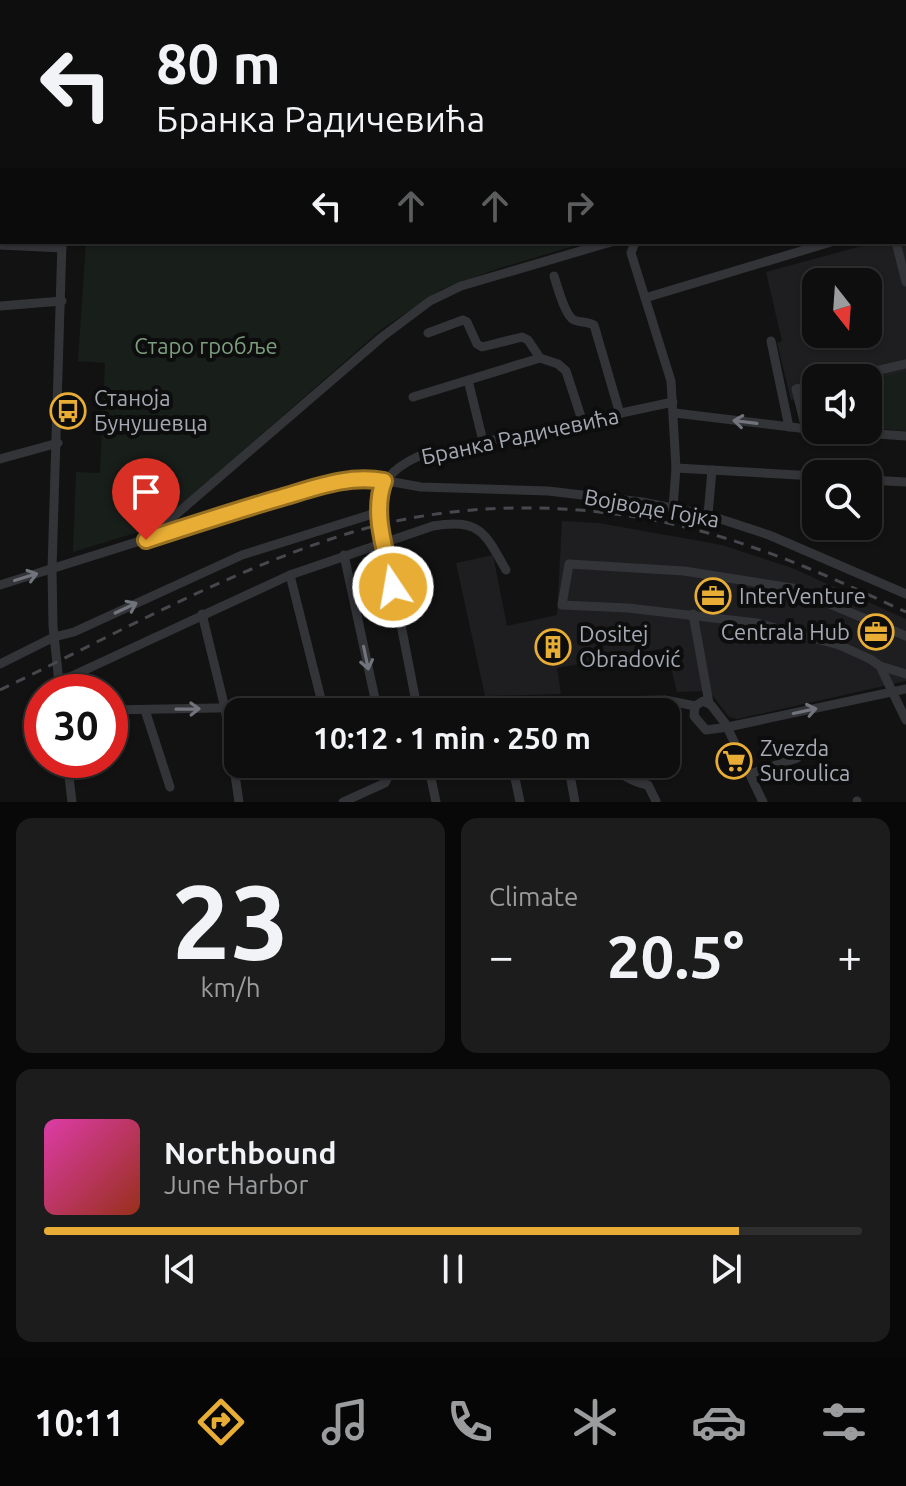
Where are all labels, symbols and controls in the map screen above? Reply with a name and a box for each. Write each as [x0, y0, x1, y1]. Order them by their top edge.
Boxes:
icon: left [24, 32, 128, 136]
text: 80 m [156, 32, 281, 95]
text: Бранка Радичевића [156, 98, 485, 139]
icon: left [305, 184, 349, 228]
icon: ahead [389, 184, 433, 228]
icon: ahead [473, 184, 517, 228]
icon: right [557, 184, 601, 228]
north arrow [802, 268, 882, 348]
map controls [802, 268, 882, 540]
park label: Старо гробље [134, 333, 278, 358]
button: sound [802, 364, 882, 444]
place label: Станоја Бунушевца [94, 385, 208, 435]
bus stop icon: Станоја Бунушевца [49, 392, 87, 430]
street label: Бранка Радичевића [419, 402, 621, 469]
one-way arrow [732, 414, 759, 429]
pin [112, 458, 180, 540]
button: search [802, 460, 882, 540]
icon: arrive [124, 470, 168, 514]
street label: Војводе Гојка [583, 483, 722, 532]
position arrow [351, 545, 435, 629]
one-way arrow [13, 569, 39, 584]
office icon: InterVenture [694, 577, 732, 615]
place label: InterVenture [739, 583, 866, 608]
one-way arrow [114, 600, 138, 615]
office icon: Centrala Hub [857, 613, 895, 651]
place label: Centrala Hub [721, 619, 850, 644]
place label: Dositej Obradović [579, 621, 681, 671]
building icon: Dositej Obradović [534, 628, 572, 666]
one-way arrow [359, 644, 374, 670]
speed limit sign: 30 [24, 674, 128, 778]
one-way arrow [174, 701, 201, 717]
one-way arrow [791, 703, 817, 718]
text: 10:12 · 1 min · 250 m [313, 721, 591, 755]
place label: Zvezda Suroulica [760, 735, 850, 785]
supermarket icon: Zvezda Suroulica [715, 742, 753, 780]
text: 23 [172, 862, 289, 979]
text: Climate [489, 882, 578, 911]
text: 20.5° [607, 922, 744, 989]
text: − [489, 931, 514, 980]
text: + [837, 931, 862, 980]
text: km/h [200, 973, 261, 1002]
text: Northbound [164, 1136, 336, 1170]
text: June Harbor [164, 1170, 308, 1199]
icon: previous [158, 1247, 202, 1291]
icon: pause [431, 1247, 475, 1291]
icon: next [704, 1247, 748, 1291]
icon: directions [193, 1394, 249, 1450]
icon: music [317, 1394, 373, 1450]
icon: phone [442, 1394, 498, 1450]
icon: climate [567, 1394, 623, 1450]
icon: car [691, 1394, 747, 1450]
icon: filters [816, 1394, 872, 1450]
text: 10:11 [34, 1402, 124, 1443]

